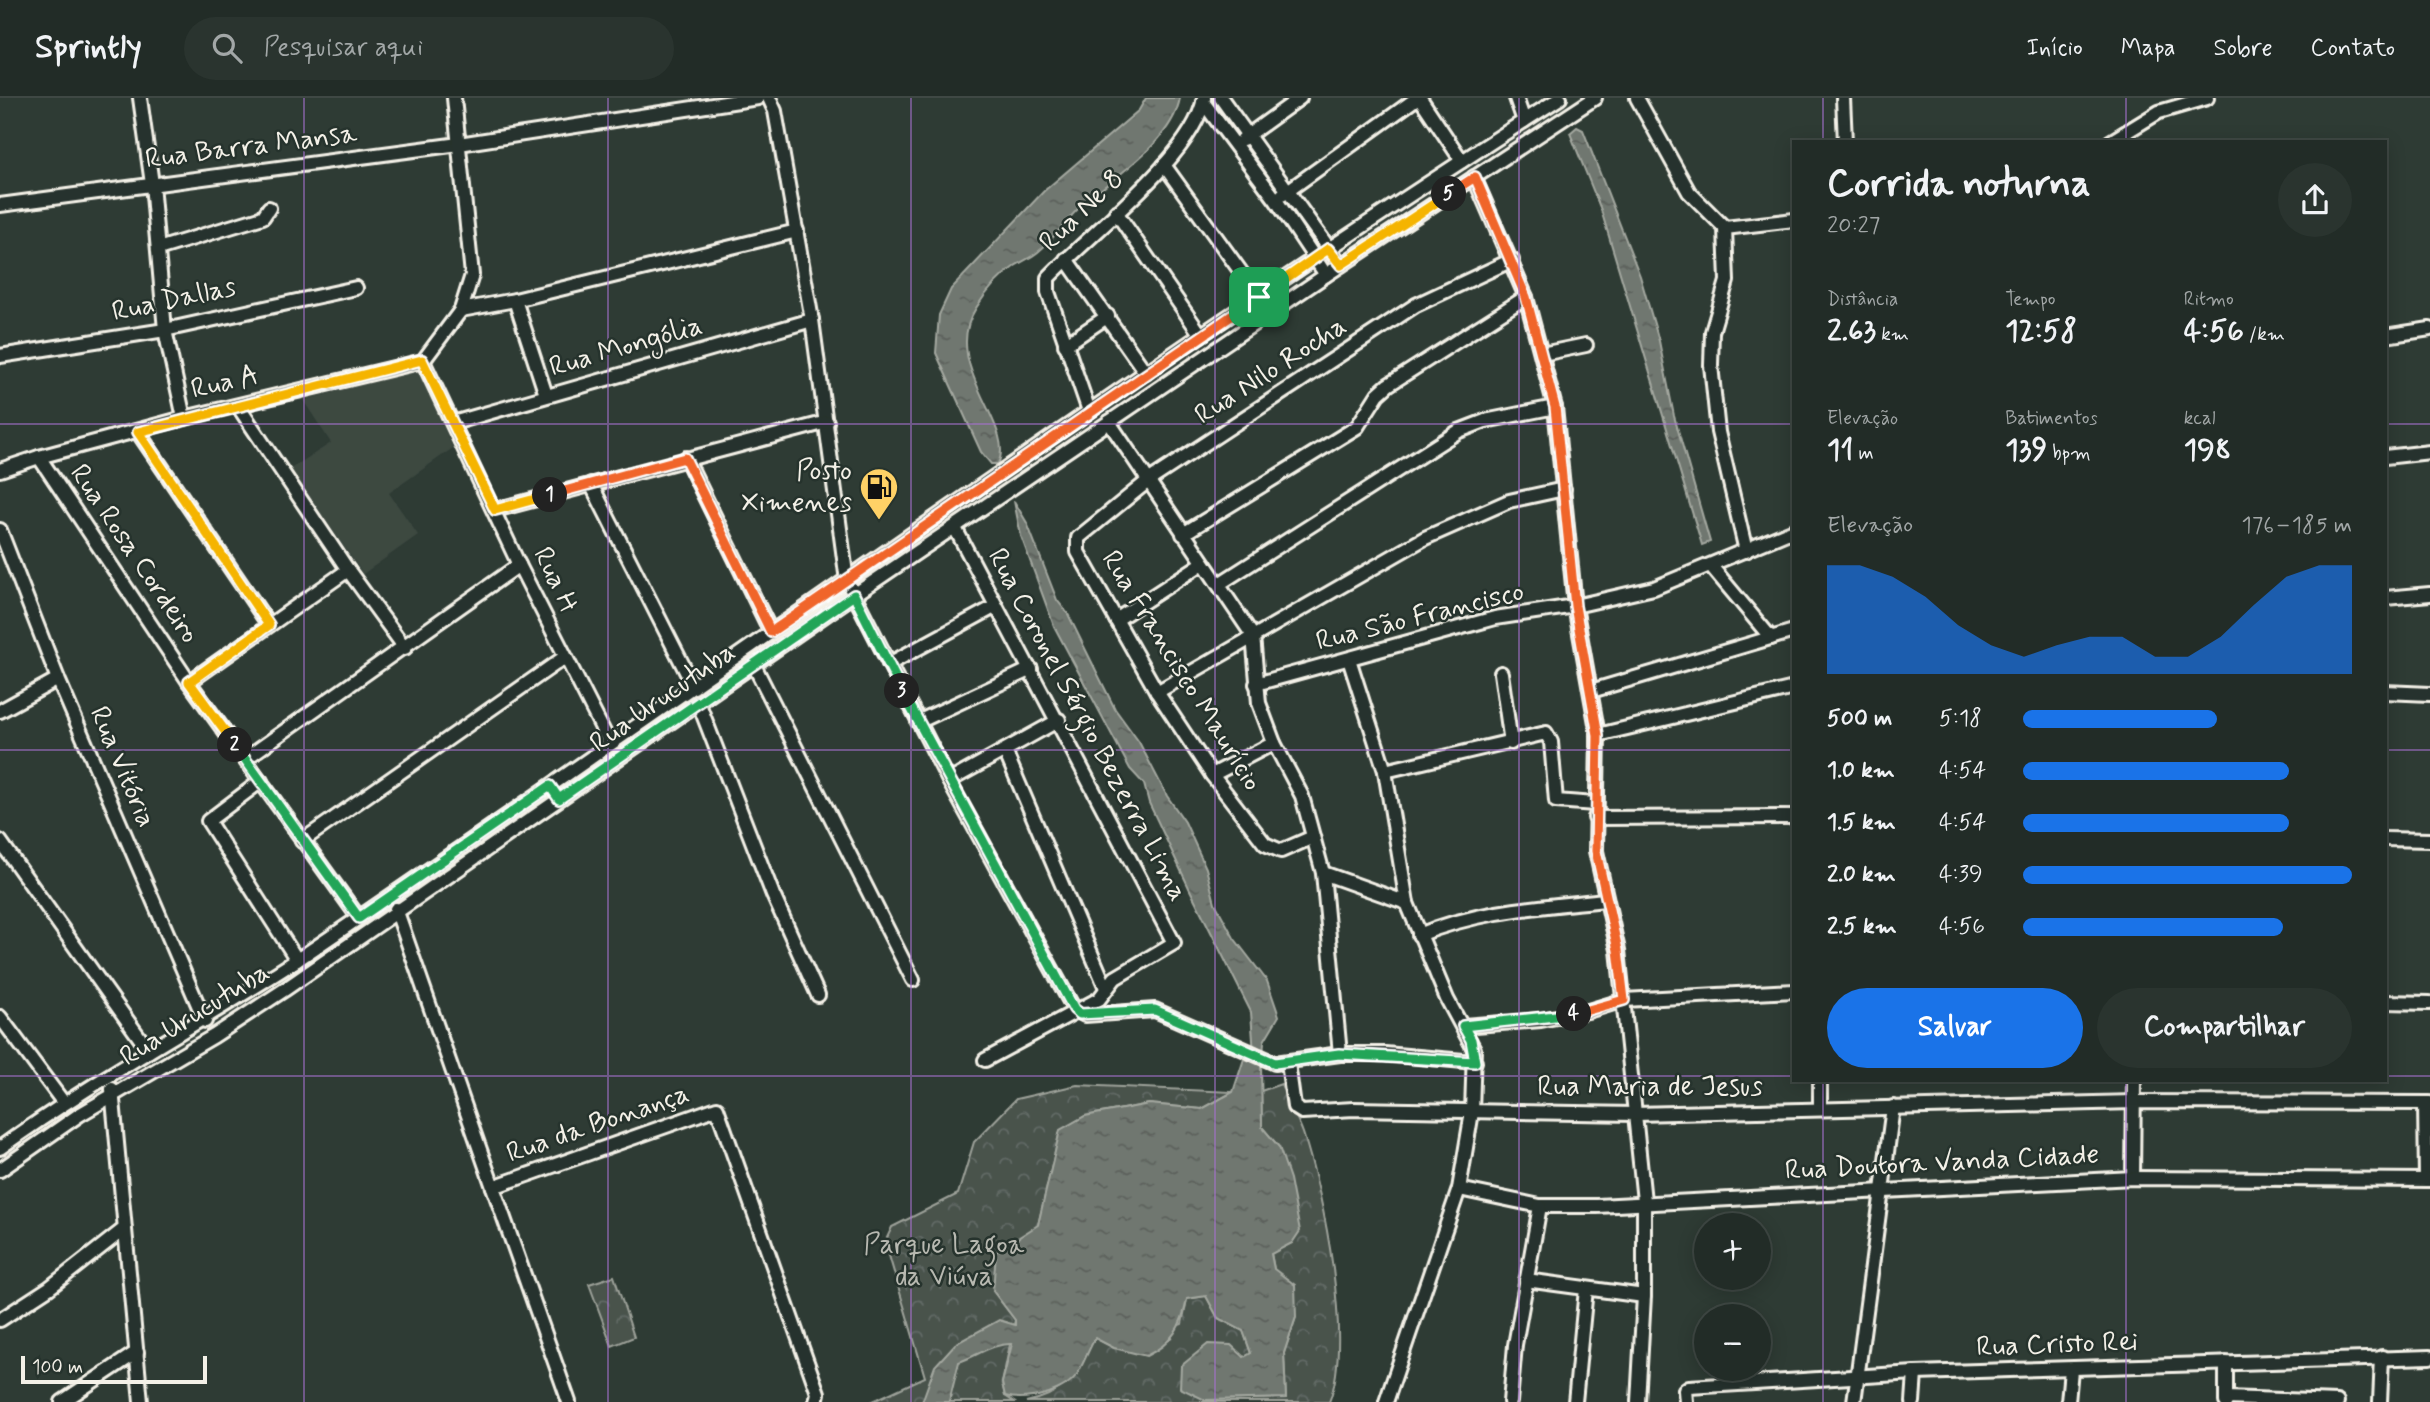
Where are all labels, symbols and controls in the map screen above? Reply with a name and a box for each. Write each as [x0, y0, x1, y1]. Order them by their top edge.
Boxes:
search box [184, 17, 674, 80]
text: Sprintly [35, 26, 142, 70]
icon: search [208, 29, 246, 67]
text: Pesquisar aqui [264, 31, 423, 65]
text: Início [2026, 33, 2083, 64]
text: Mapa [2121, 33, 2175, 64]
text: Sobre [2213, 33, 2273, 64]
text: Contato [2311, 33, 2395, 64]
street label: Rua Barra Mansa [143, 116, 359, 178]
text: Corrida noturna [1827, 160, 2091, 209]
street label: Rua Ne 8 [1032, 161, 1132, 261]
button: share [2278, 163, 2352, 237]
pin: 5 [1432, 176, 1466, 212]
text: 5 [1443, 181, 1454, 206]
text: 20:27 [1827, 211, 1880, 241]
pin [1229, 267, 1289, 327]
street label: Rua Dallas [109, 269, 239, 331]
icon: arrive [1240, 278, 1278, 316]
text: Distância [1827, 287, 1898, 312]
text: Tempo [2005, 287, 2056, 312]
text: Ritmo [2184, 287, 2234, 312]
street label: Rua Mongólia [545, 307, 707, 388]
street label: Rua Nilo Rocha [1188, 308, 1354, 434]
text: 2.63 [1827, 312, 1876, 351]
text: 12:58 [2005, 312, 2077, 351]
text: 4:56 [2184, 312, 2244, 351]
text: km [1876, 322, 1909, 347]
text: /km [2244, 322, 2285, 347]
street label: Rua A [188, 357, 262, 409]
text: Elevação [1827, 406, 1898, 431]
text: Batimentos [2005, 406, 2098, 431]
text: kcal [2184, 406, 2216, 431]
text: 11 [1827, 431, 1853, 470]
text: 139 [2005, 431, 2047, 470]
text: 198 [2184, 431, 2231, 470]
text: m [1853, 441, 1874, 466]
text: bpm [2047, 441, 2091, 466]
place label: Posto Ximenes [741, 453, 852, 522]
street label: Rua Rosa Cordeiro [60, 457, 208, 651]
fuel station icon: Posto Ximenes [858, 466, 900, 521]
pin: 1 [532, 478, 568, 512]
text: 1 [545, 482, 554, 507]
text: Elevação [1827, 511, 1913, 541]
text: 176–185 m [2241, 511, 2352, 541]
street label: Rua H [523, 541, 587, 619]
street label: Rua Coronel Sérgio Bezerra Lima [975, 542, 1196, 909]
street label: Rua Francisco Maurício [1092, 544, 1270, 798]
street label: Rua São Francisco [1312, 573, 1528, 661]
street label: Rua Urucutuba [583, 634, 743, 762]
pin: 3 [884, 674, 920, 708]
text: 3 [897, 678, 906, 703]
street label: Rua Vitória [80, 701, 164, 833]
text: 500 m [1827, 704, 1892, 734]
text: 5:18 [1939, 704, 1982, 734]
pin: 2 [218, 728, 252, 762]
text: 2 [230, 732, 239, 757]
text: 1.0 km [1827, 756, 1895, 786]
text: 4:54 [1939, 756, 1986, 786]
text: 1.5 km [1827, 808, 1896, 838]
text: 4:54 [1939, 808, 1986, 838]
text: 2.0 km [1827, 860, 1896, 890]
text: 4:39 [1939, 860, 1983, 890]
text: 2.5 km [1827, 912, 1897, 942]
text: 4:56 [1939, 912, 1985, 942]
street label: Rua Urucutuba [113, 954, 277, 1076]
button: Salvar [1827, 988, 2083, 1068]
button: Compartilhar [2097, 988, 2352, 1068]
pin: 4 [1556, 996, 1592, 1032]
text: 4 [1568, 1001, 1579, 1026]
street label: Rua Maria de Jesus [1537, 1069, 1763, 1106]
street label: Rua da Bonança [502, 1075, 694, 1173]
street label: Rua Doutora Vanda Cidade [1784, 1136, 2100, 1190]
map controls [1694, 1213, 1771, 1381]
button: + [1694, 1213, 1771, 1290]
park label: Parque Lagoa da Viúva [864, 1227, 1025, 1296]
button: − [1694, 1304, 1771, 1381]
street label: Rua Cristo Rei [1975, 1324, 2139, 1366]
scale bar [21, 1353, 206, 1385]
text: 100 m [32, 1355, 83, 1380]

